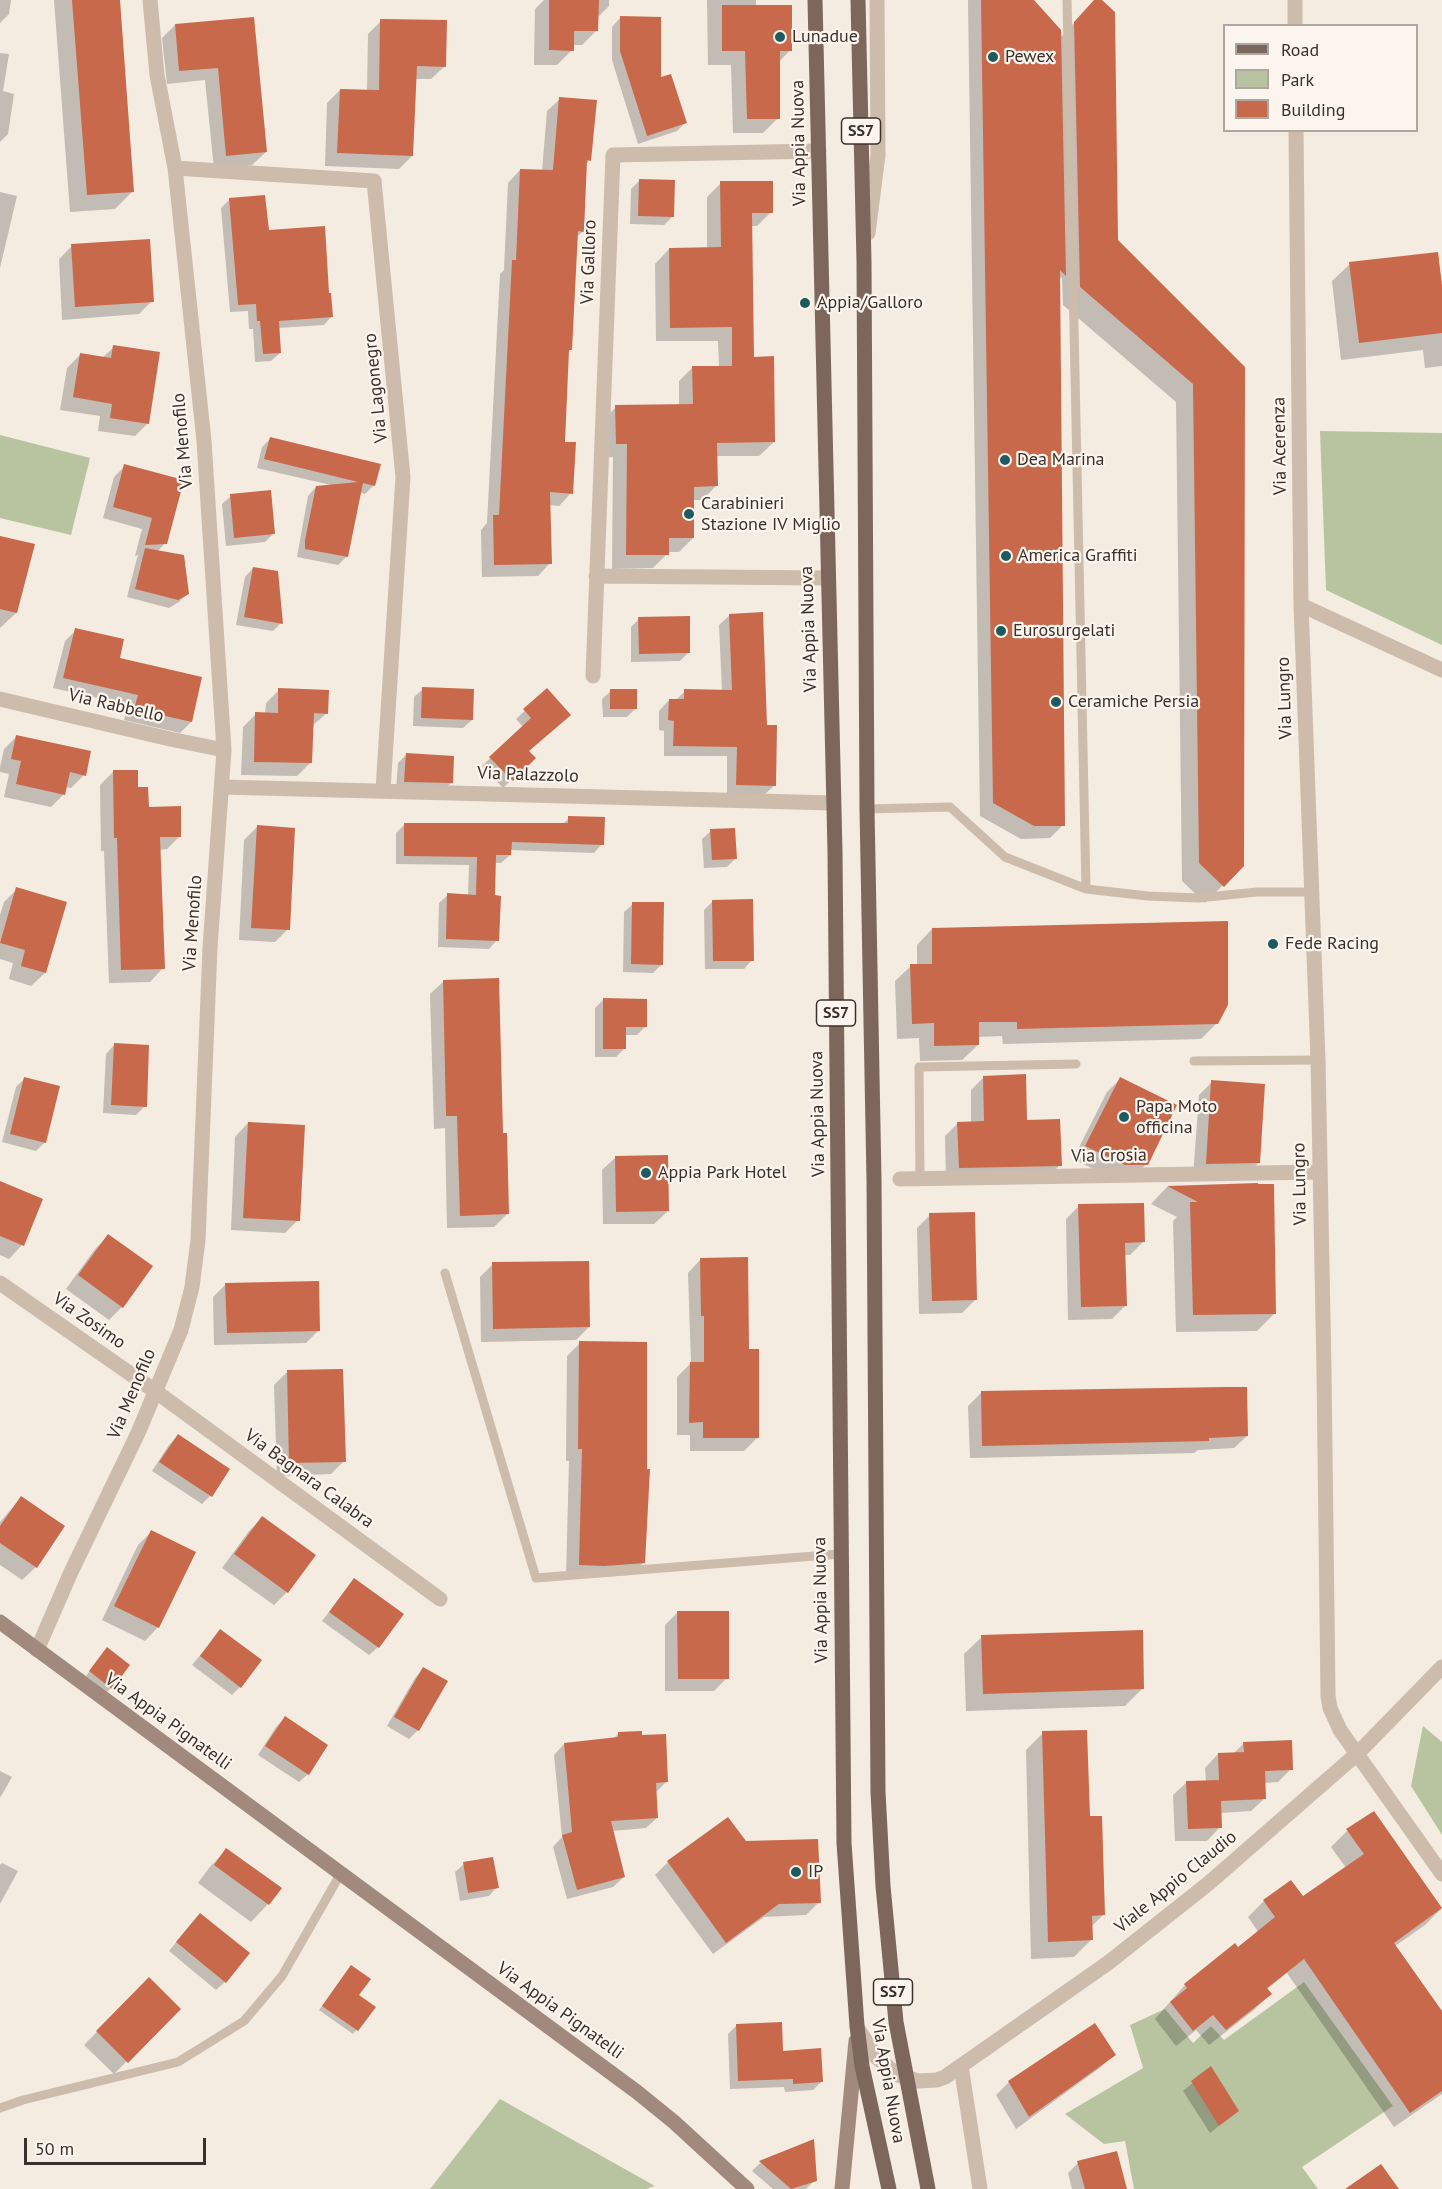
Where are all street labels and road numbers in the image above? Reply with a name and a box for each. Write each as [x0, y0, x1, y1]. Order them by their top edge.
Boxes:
street label: Via Appia Nuova [787, 80, 811, 206]
road number: SS7 [842, 118, 880, 144]
street label: Via Galloro [577, 219, 601, 305]
street label: Via Lagonegro [359, 332, 393, 444]
street label: Via Menofilo [168, 392, 198, 490]
street label: Via Acerenza [1268, 397, 1292, 495]
street label: Via Appia Nuova [796, 566, 822, 692]
street label: Via Lungro [1273, 656, 1297, 740]
street label: Via Rabbello [66, 685, 166, 727]
street label: Via Palazzolo [477, 762, 579, 788]
street label: Via Menofilo [179, 874, 207, 972]
road number: SS7 [816, 1000, 856, 1026]
street label: Via Appia Nuova [806, 1051, 830, 1177]
street label: Via Lungro [1288, 1142, 1312, 1226]
street label: Via Crosia [1071, 1145, 1147, 1167]
street label: Via Zosimo [48, 1288, 130, 1354]
street label: Via Menofilo [103, 1345, 161, 1443]
street label: Via Bagnara Calabra [240, 1425, 378, 1533]
street label: Via Appia Nuova [809, 1537, 833, 1663]
street label: Via Appia Pignatelli [101, 1669, 235, 1775]
street label: Viale Appio Claudio [1111, 1826, 1241, 1938]
street label: Via Appia Pignatelli [493, 1958, 627, 2064]
road number: SS7 [874, 1979, 912, 2005]
street label: Via Appia Nuova [866, 2017, 910, 2145]

